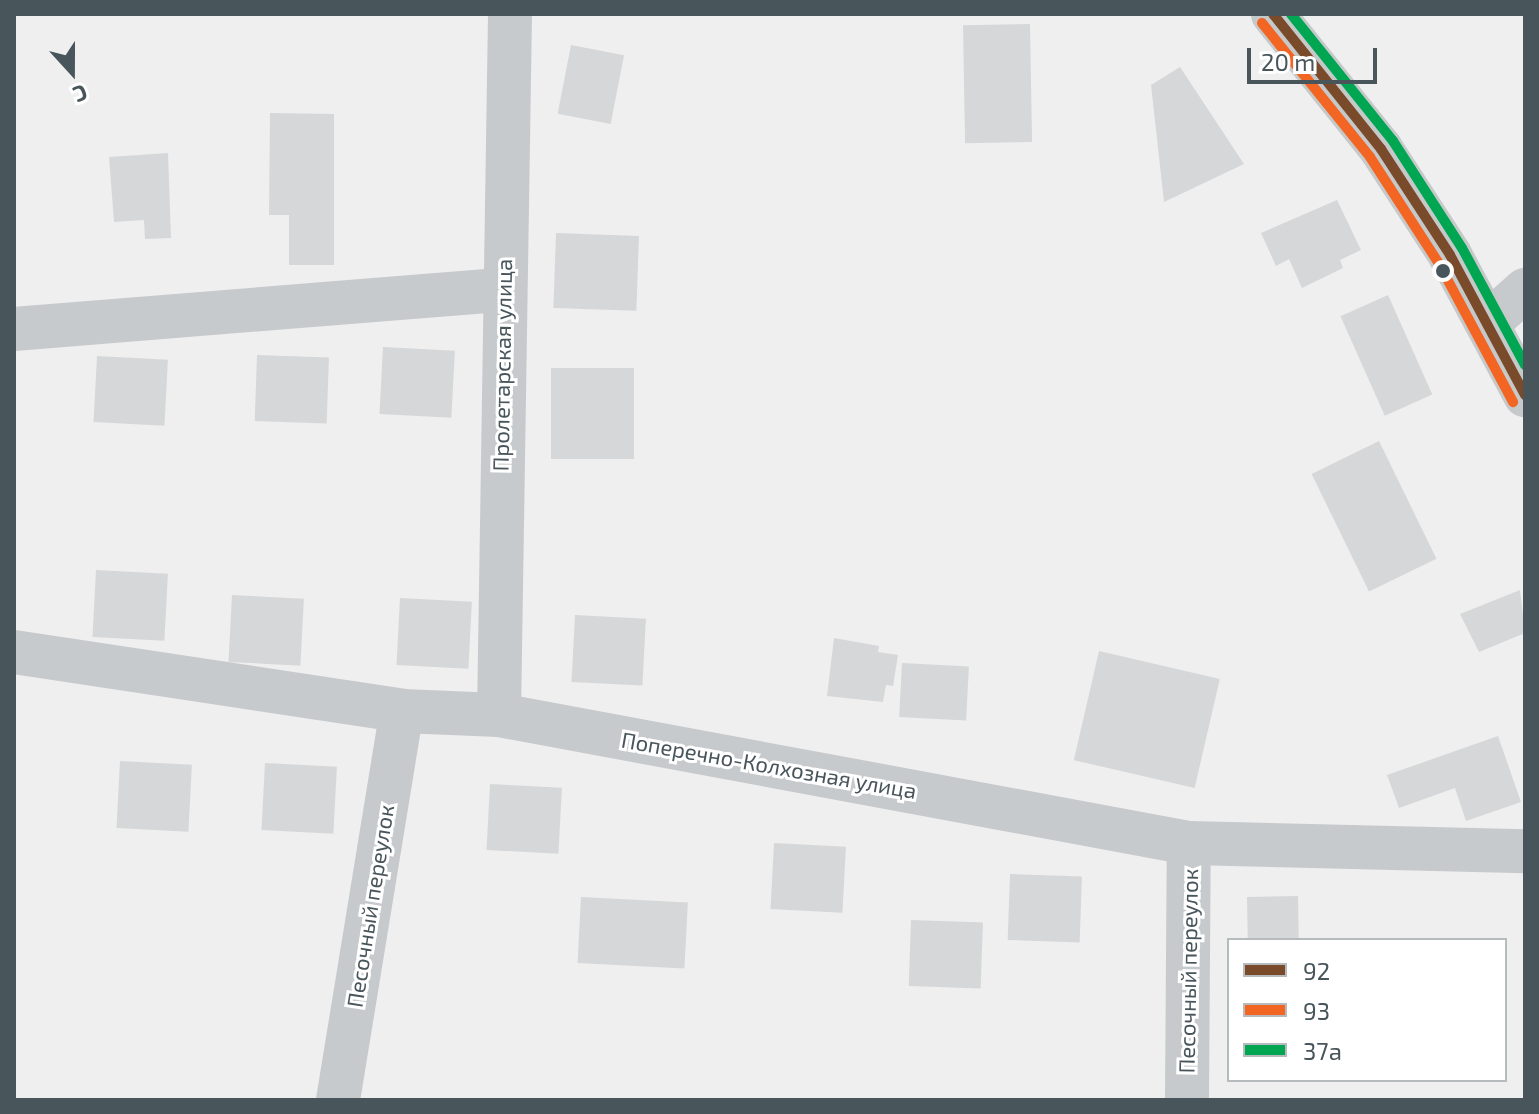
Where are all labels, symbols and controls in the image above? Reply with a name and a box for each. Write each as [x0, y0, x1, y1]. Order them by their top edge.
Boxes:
north arrow [32, 32, 112, 112]
scale bar [1251, 32, 1381, 82]
text: 20 m [1261, 47, 1315, 76]
text: С [70, 80, 91, 109]
street label: Пролетарская улица [487, 259, 517, 471]
unlabelled marker [1435, 263, 1451, 279]
street label: Поперечно-Колхозная улица [619, 726, 919, 804]
street label: Песочный переулок [341, 803, 399, 1009]
street label: Песочный переулок [1173, 868, 1203, 1074]
legend [1227, 938, 1507, 1082]
text: 92 [1303, 956, 1330, 985]
text: 93 [1303, 996, 1330, 1025]
text: 37а [1303, 1036, 1342, 1065]

